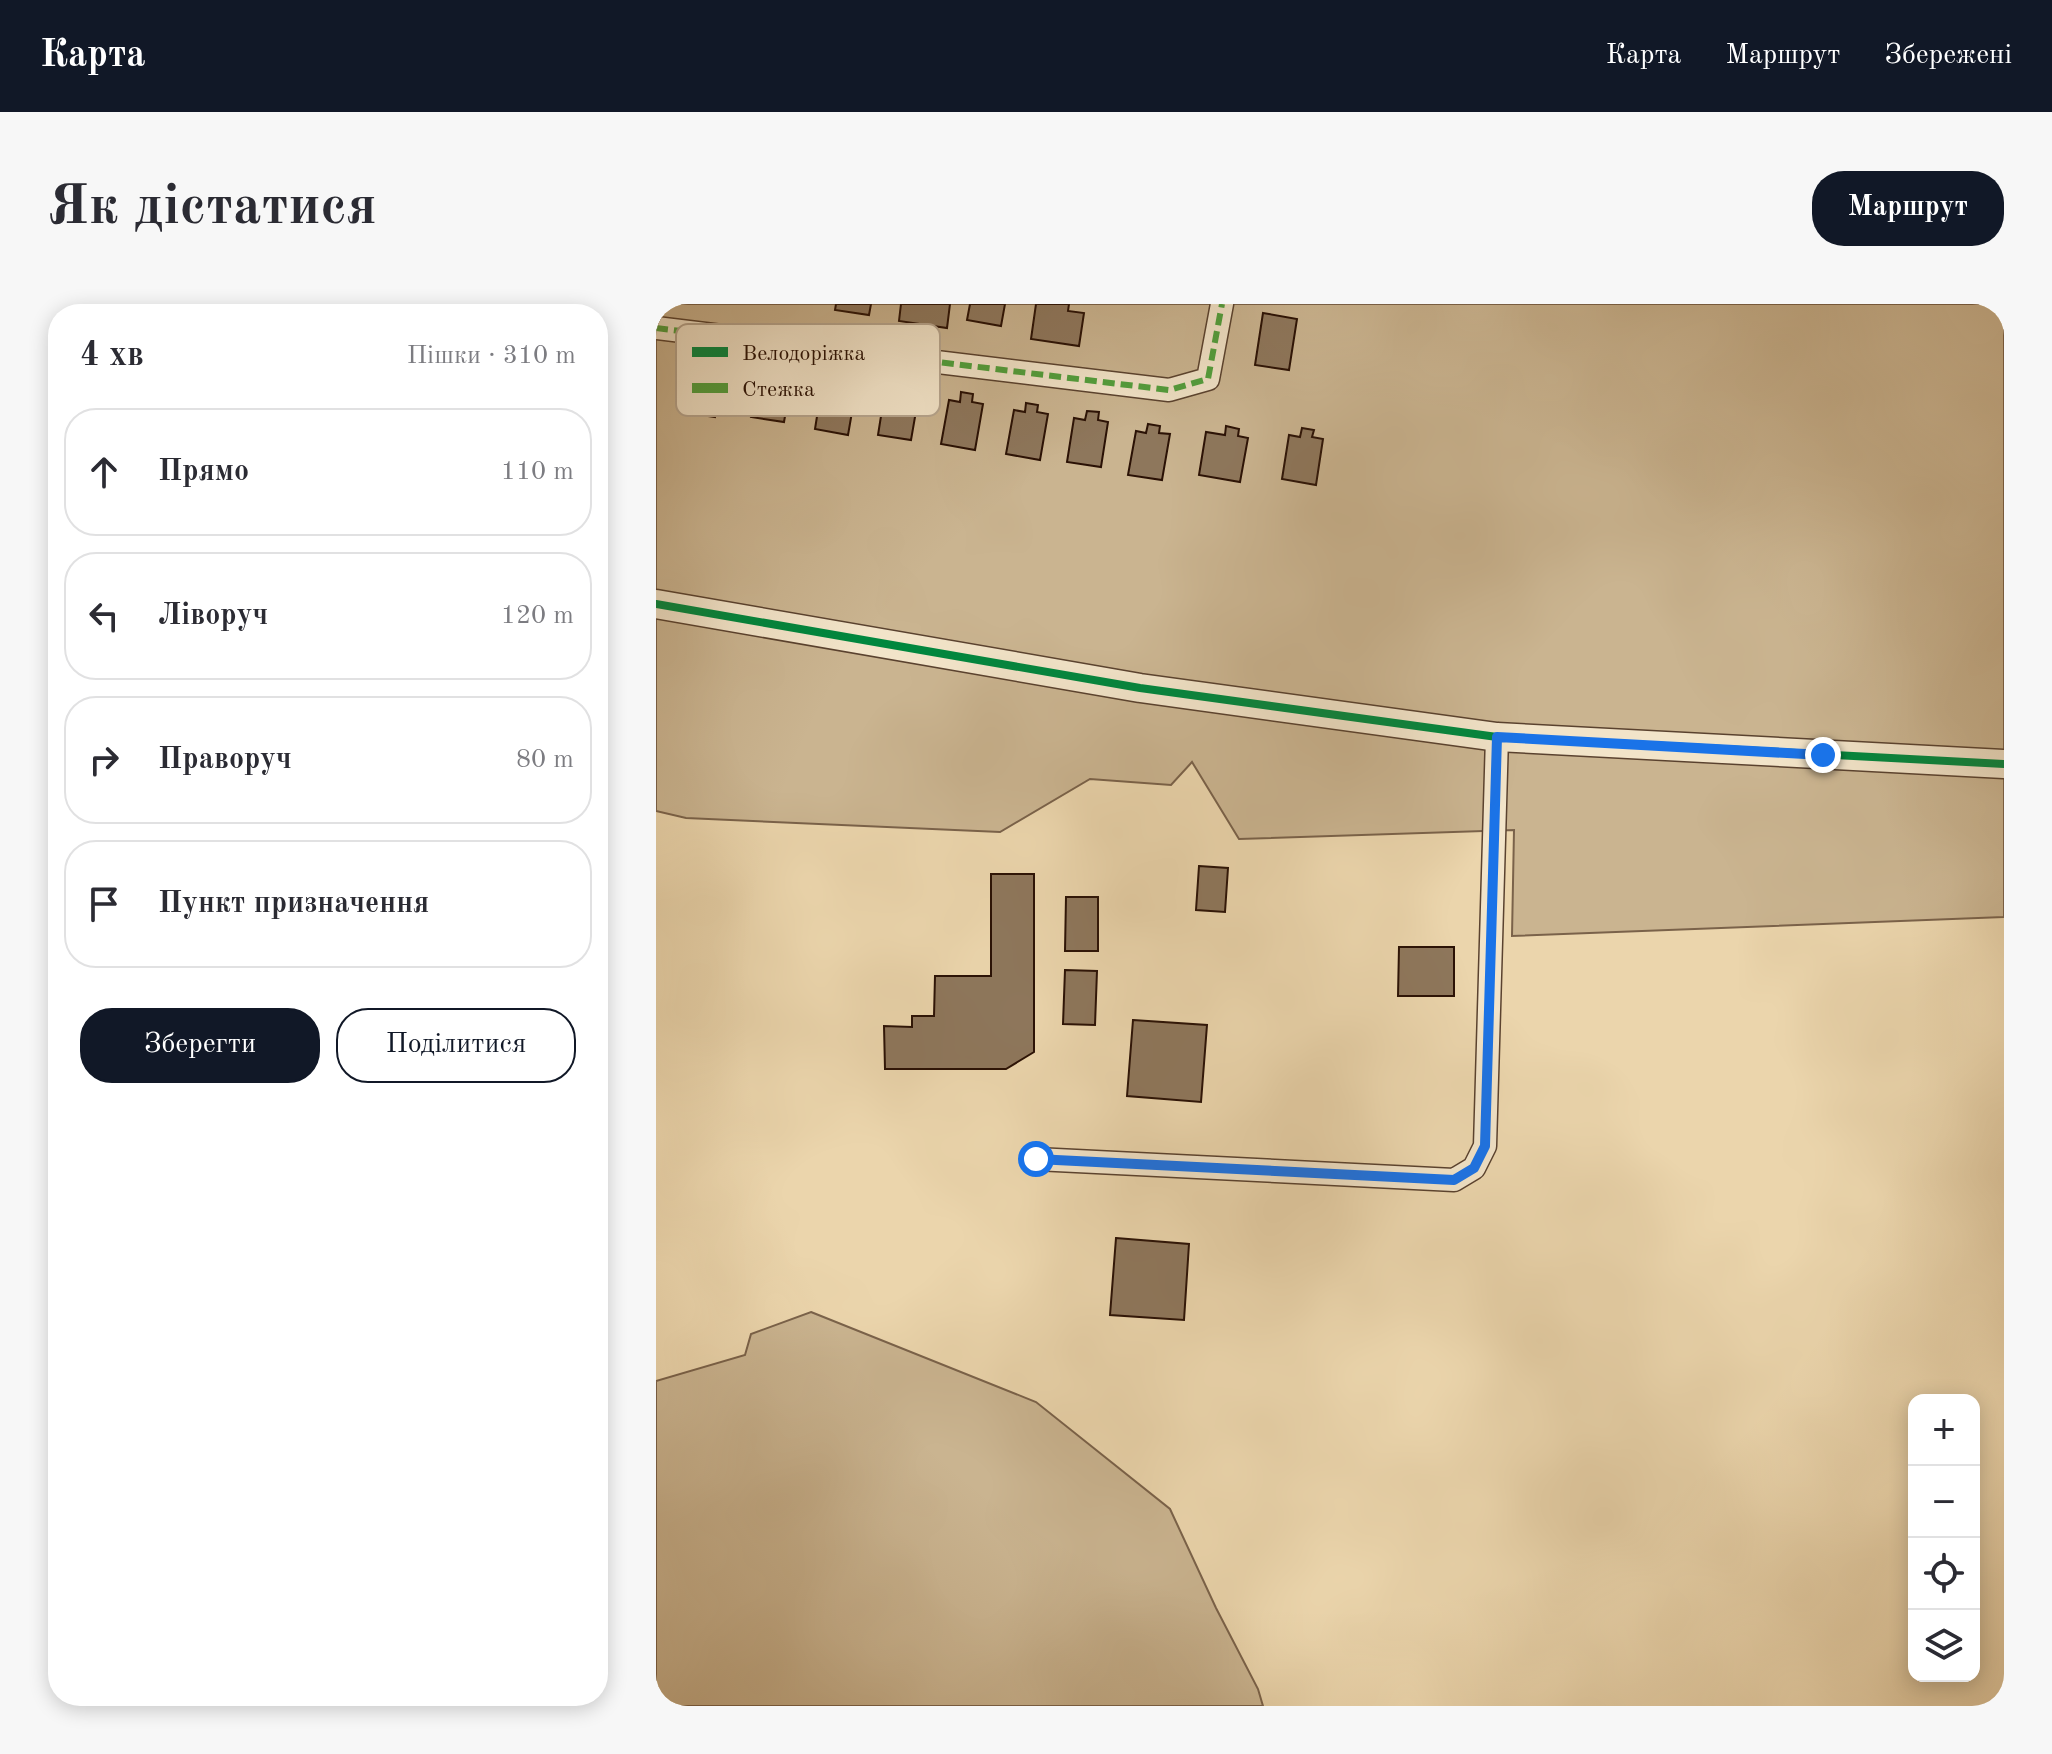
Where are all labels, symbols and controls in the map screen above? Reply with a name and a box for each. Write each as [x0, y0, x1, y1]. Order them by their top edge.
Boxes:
text: Карта [40, 37, 146, 75]
text: Карта [1606, 42, 1681, 70]
text: Маршрут [1725, 42, 1840, 70]
text: Збережені [1884, 42, 2012, 70]
button: Маршрут [1812, 171, 2004, 246]
text: Як дістатися [48, 180, 377, 236]
legend [676, 324, 940, 416]
text: 4 хв [80, 339, 144, 373]
text: Пішки · 310 m [407, 343, 576, 369]
text: Велодоріжка [742, 343, 866, 365]
text: Стежка [742, 379, 815, 401]
icon: ahead [82, 450, 126, 494]
text: Прямо [158, 457, 249, 487]
text: 110 m [501, 459, 574, 485]
icon: left [82, 594, 126, 638]
text: Ліворуч [158, 601, 268, 631]
text: 120 m [501, 603, 574, 629]
route end [1805, 737, 1841, 773]
icon: right [82, 738, 126, 782]
text: Праворуч [158, 745, 292, 775]
text: 80 m [516, 747, 574, 773]
icon: arrive [82, 882, 126, 926]
text: Пункт призначення [158, 889, 429, 919]
button: Зберегти [80, 1008, 320, 1083]
button: Поділитися [336, 1008, 576, 1083]
route start [1018, 1141, 1054, 1177]
map controls [1908, 1394, 1980, 1682]
button: + [1908, 1394, 1980, 1466]
button: − [1908, 1466, 1980, 1538]
button: locate [1908, 1538, 1980, 1610]
button: layers [1908, 1610, 1980, 1682]

